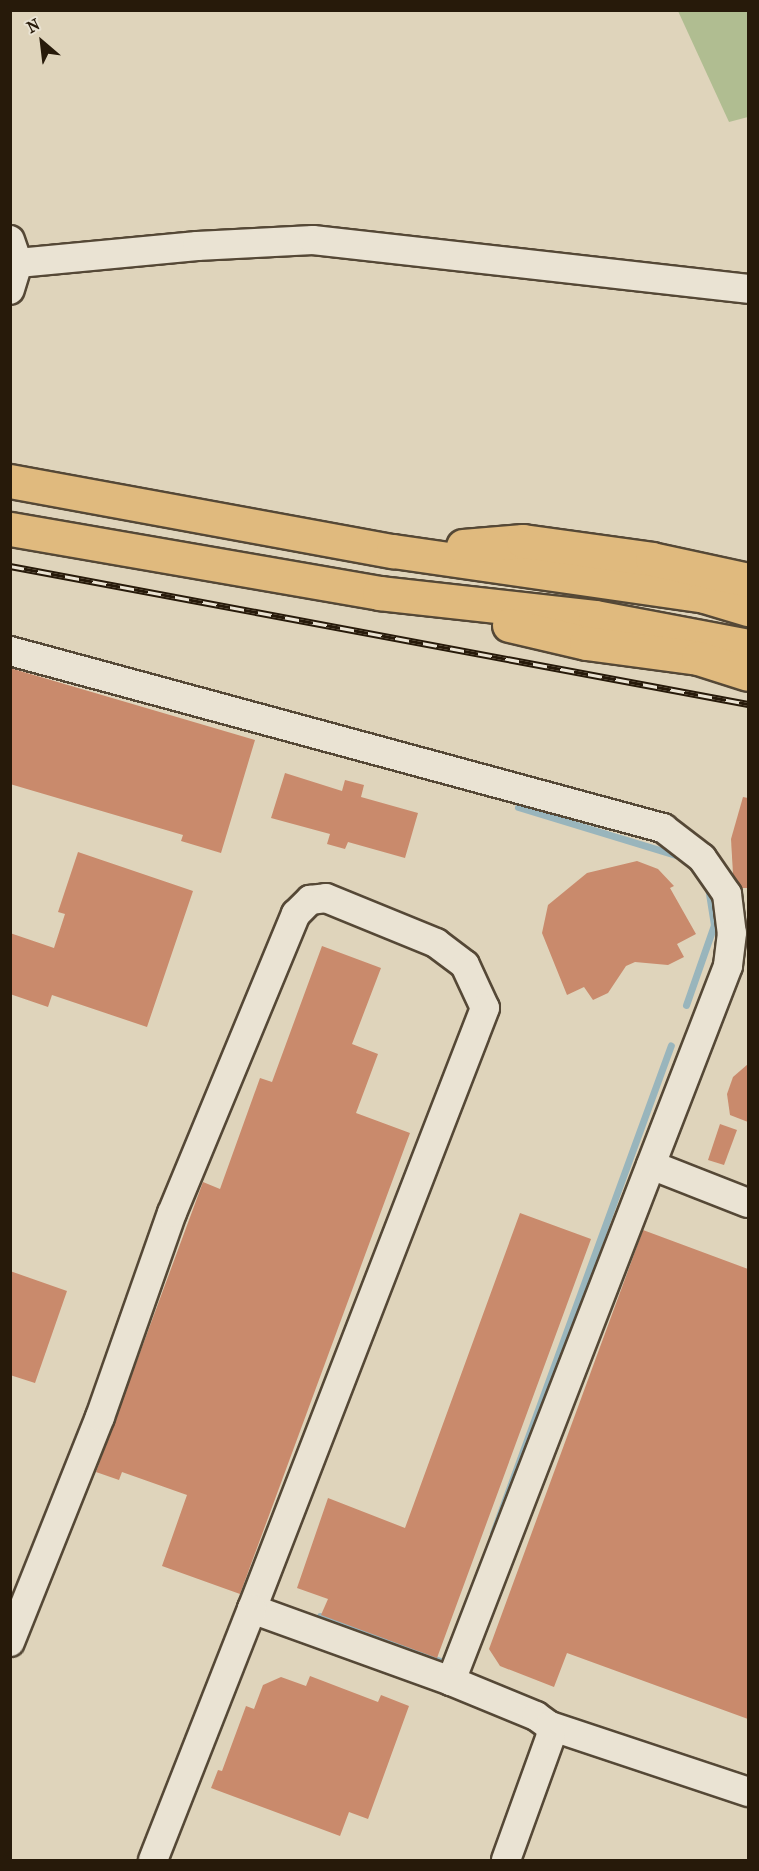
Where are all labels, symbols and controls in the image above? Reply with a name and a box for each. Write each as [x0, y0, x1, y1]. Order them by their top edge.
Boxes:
north arrow [12, 12, 72, 72]
text: N [23, 14, 43, 37]

